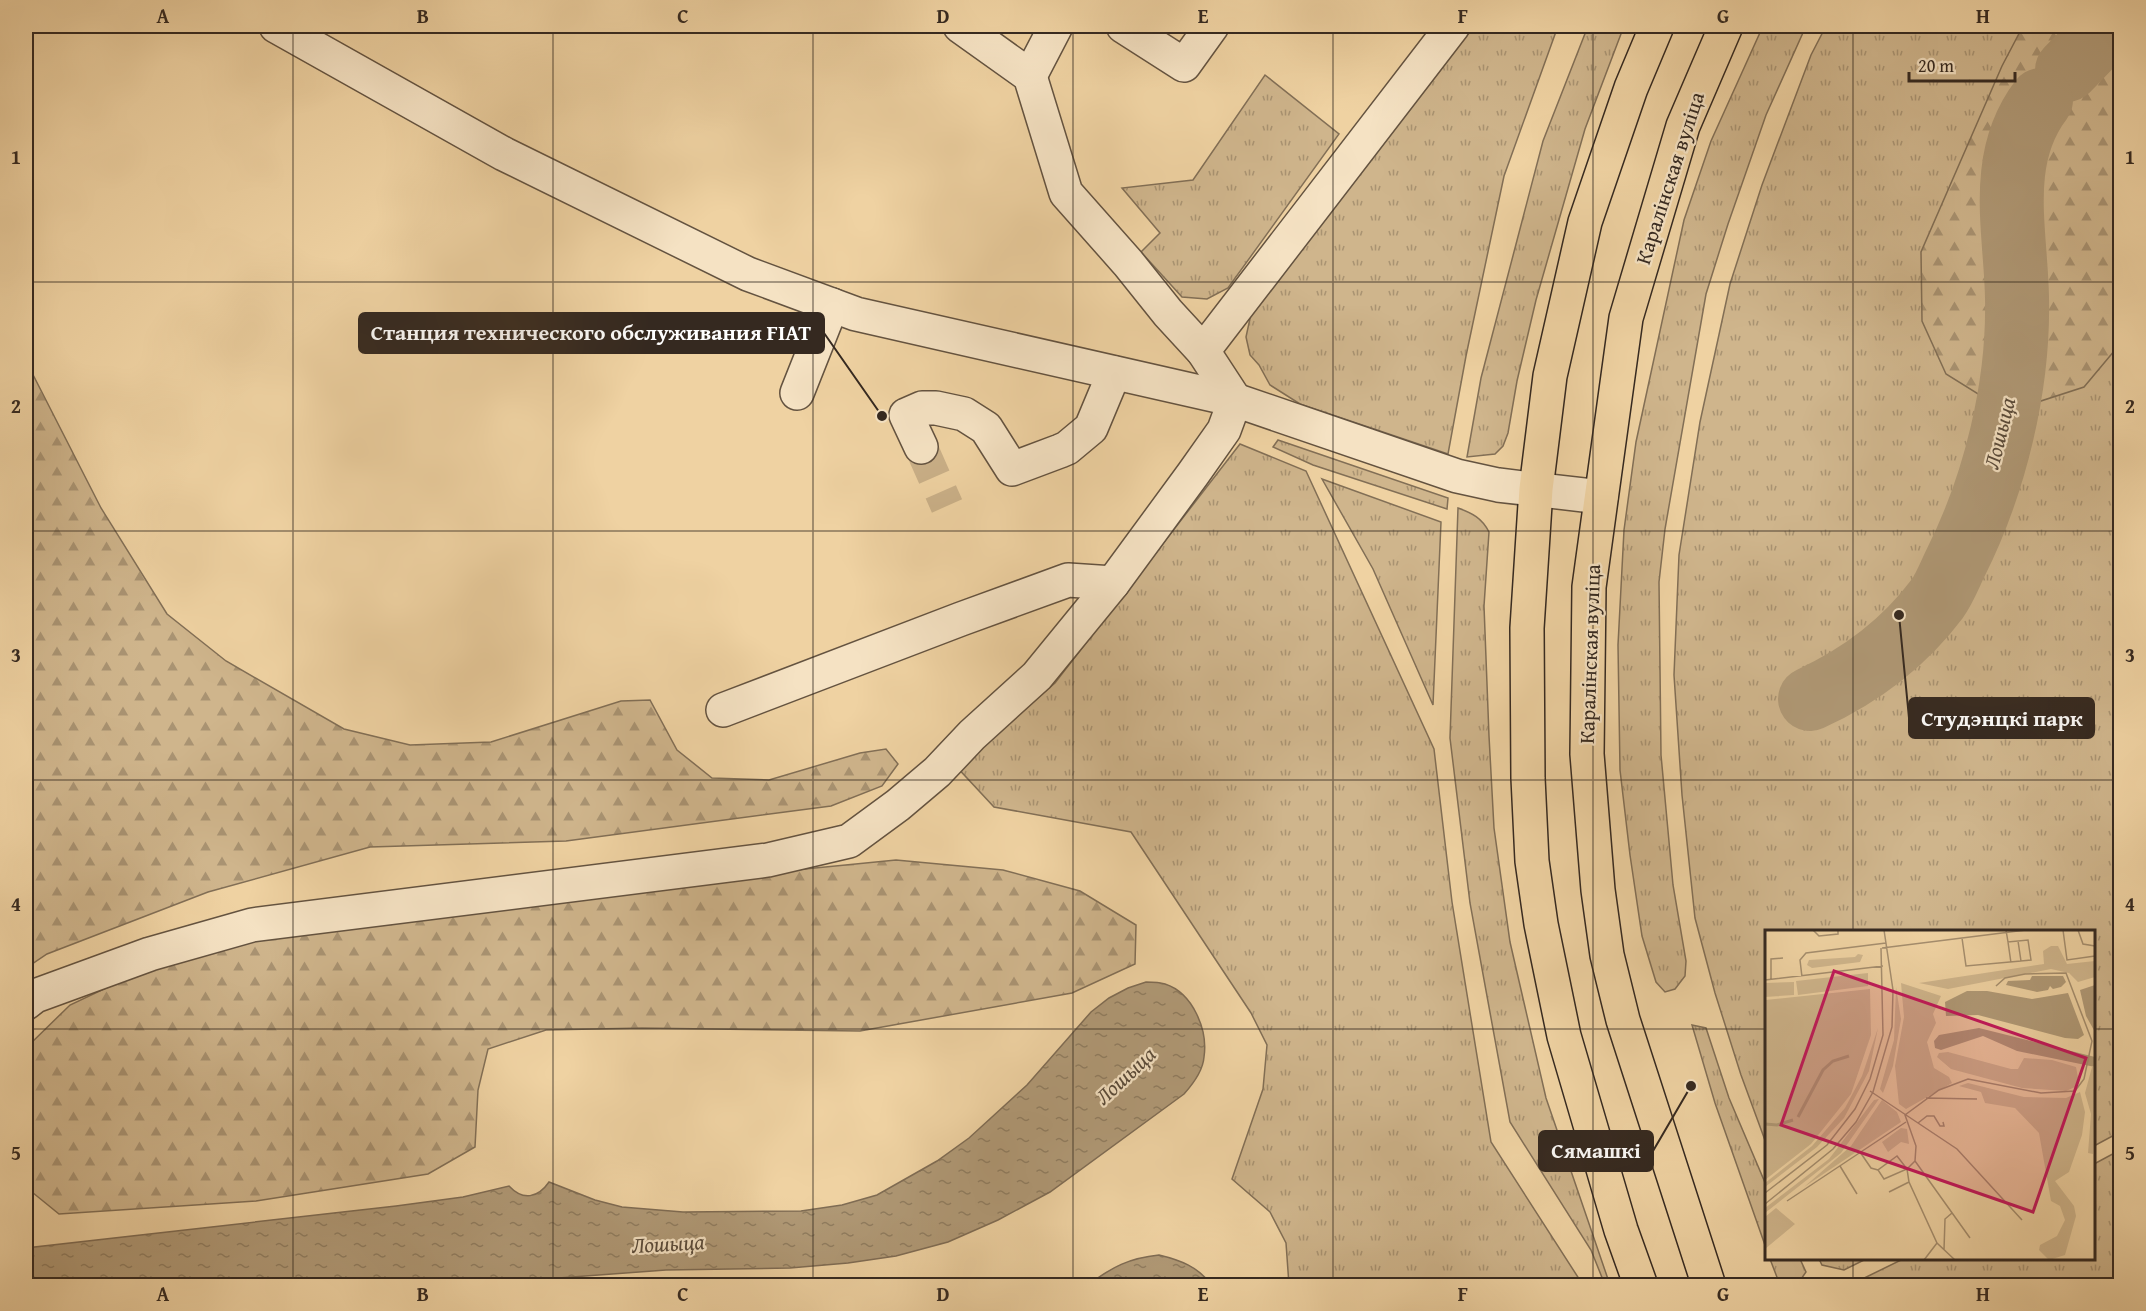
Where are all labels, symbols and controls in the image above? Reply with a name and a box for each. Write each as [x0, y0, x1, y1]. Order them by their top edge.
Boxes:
text: A [157, 1, 170, 30]
text: B [417, 1, 429, 30]
text: C [677, 1, 689, 30]
text: D [936, 1, 950, 30]
text: E [1198, 1, 1209, 30]
text: F [1458, 1, 1468, 30]
text: G [1717, 1, 1729, 30]
text: H [1976, 1, 1990, 30]
scale bar [1909, 45, 2016, 83]
text: 20 m [1918, 52, 1954, 79]
street label: Каралінская вуліца [1627, 88, 1712, 268]
text: 1 [11, 142, 21, 171]
text: 1 [2125, 142, 2135, 171]
callout: Станция технического обслуживания FIAT [359, 313, 824, 353]
text: Станция технического обслуживания FIAT [371, 316, 811, 348]
text: 2 [11, 391, 21, 420]
text: 2 [2125, 391, 2135, 420]
water label: Лошыца [1975, 394, 2023, 472]
street label: Каралінская вуліца [1571, 564, 1608, 744]
text: 3 [11, 640, 21, 669]
text: 3 [2125, 640, 2135, 669]
callout: Студэнцкі парк [1909, 698, 2094, 738]
text: Студэнцкі парк [1921, 702, 2083, 734]
text: 4 [11, 889, 21, 918]
text: 4 [2125, 889, 2135, 918]
inset map [1765, 930, 2095, 1260]
water label: Лошыца [1087, 1038, 1163, 1112]
callout: Сямашкі [1539, 1131, 1653, 1171]
text: Сямашкі [1551, 1134, 1641, 1166]
text: 5 [11, 1138, 21, 1167]
text: 5 [2125, 1138, 2135, 1167]
water label: Лошыца [631, 1225, 705, 1261]
text: A [157, 1279, 170, 1308]
text: B [417, 1279, 429, 1308]
text: C [677, 1279, 689, 1308]
text: D [936, 1279, 950, 1308]
text: E [1198, 1279, 1209, 1308]
text: F [1458, 1279, 1468, 1308]
text: G [1717, 1279, 1729, 1308]
text: H [1976, 1279, 1990, 1308]

